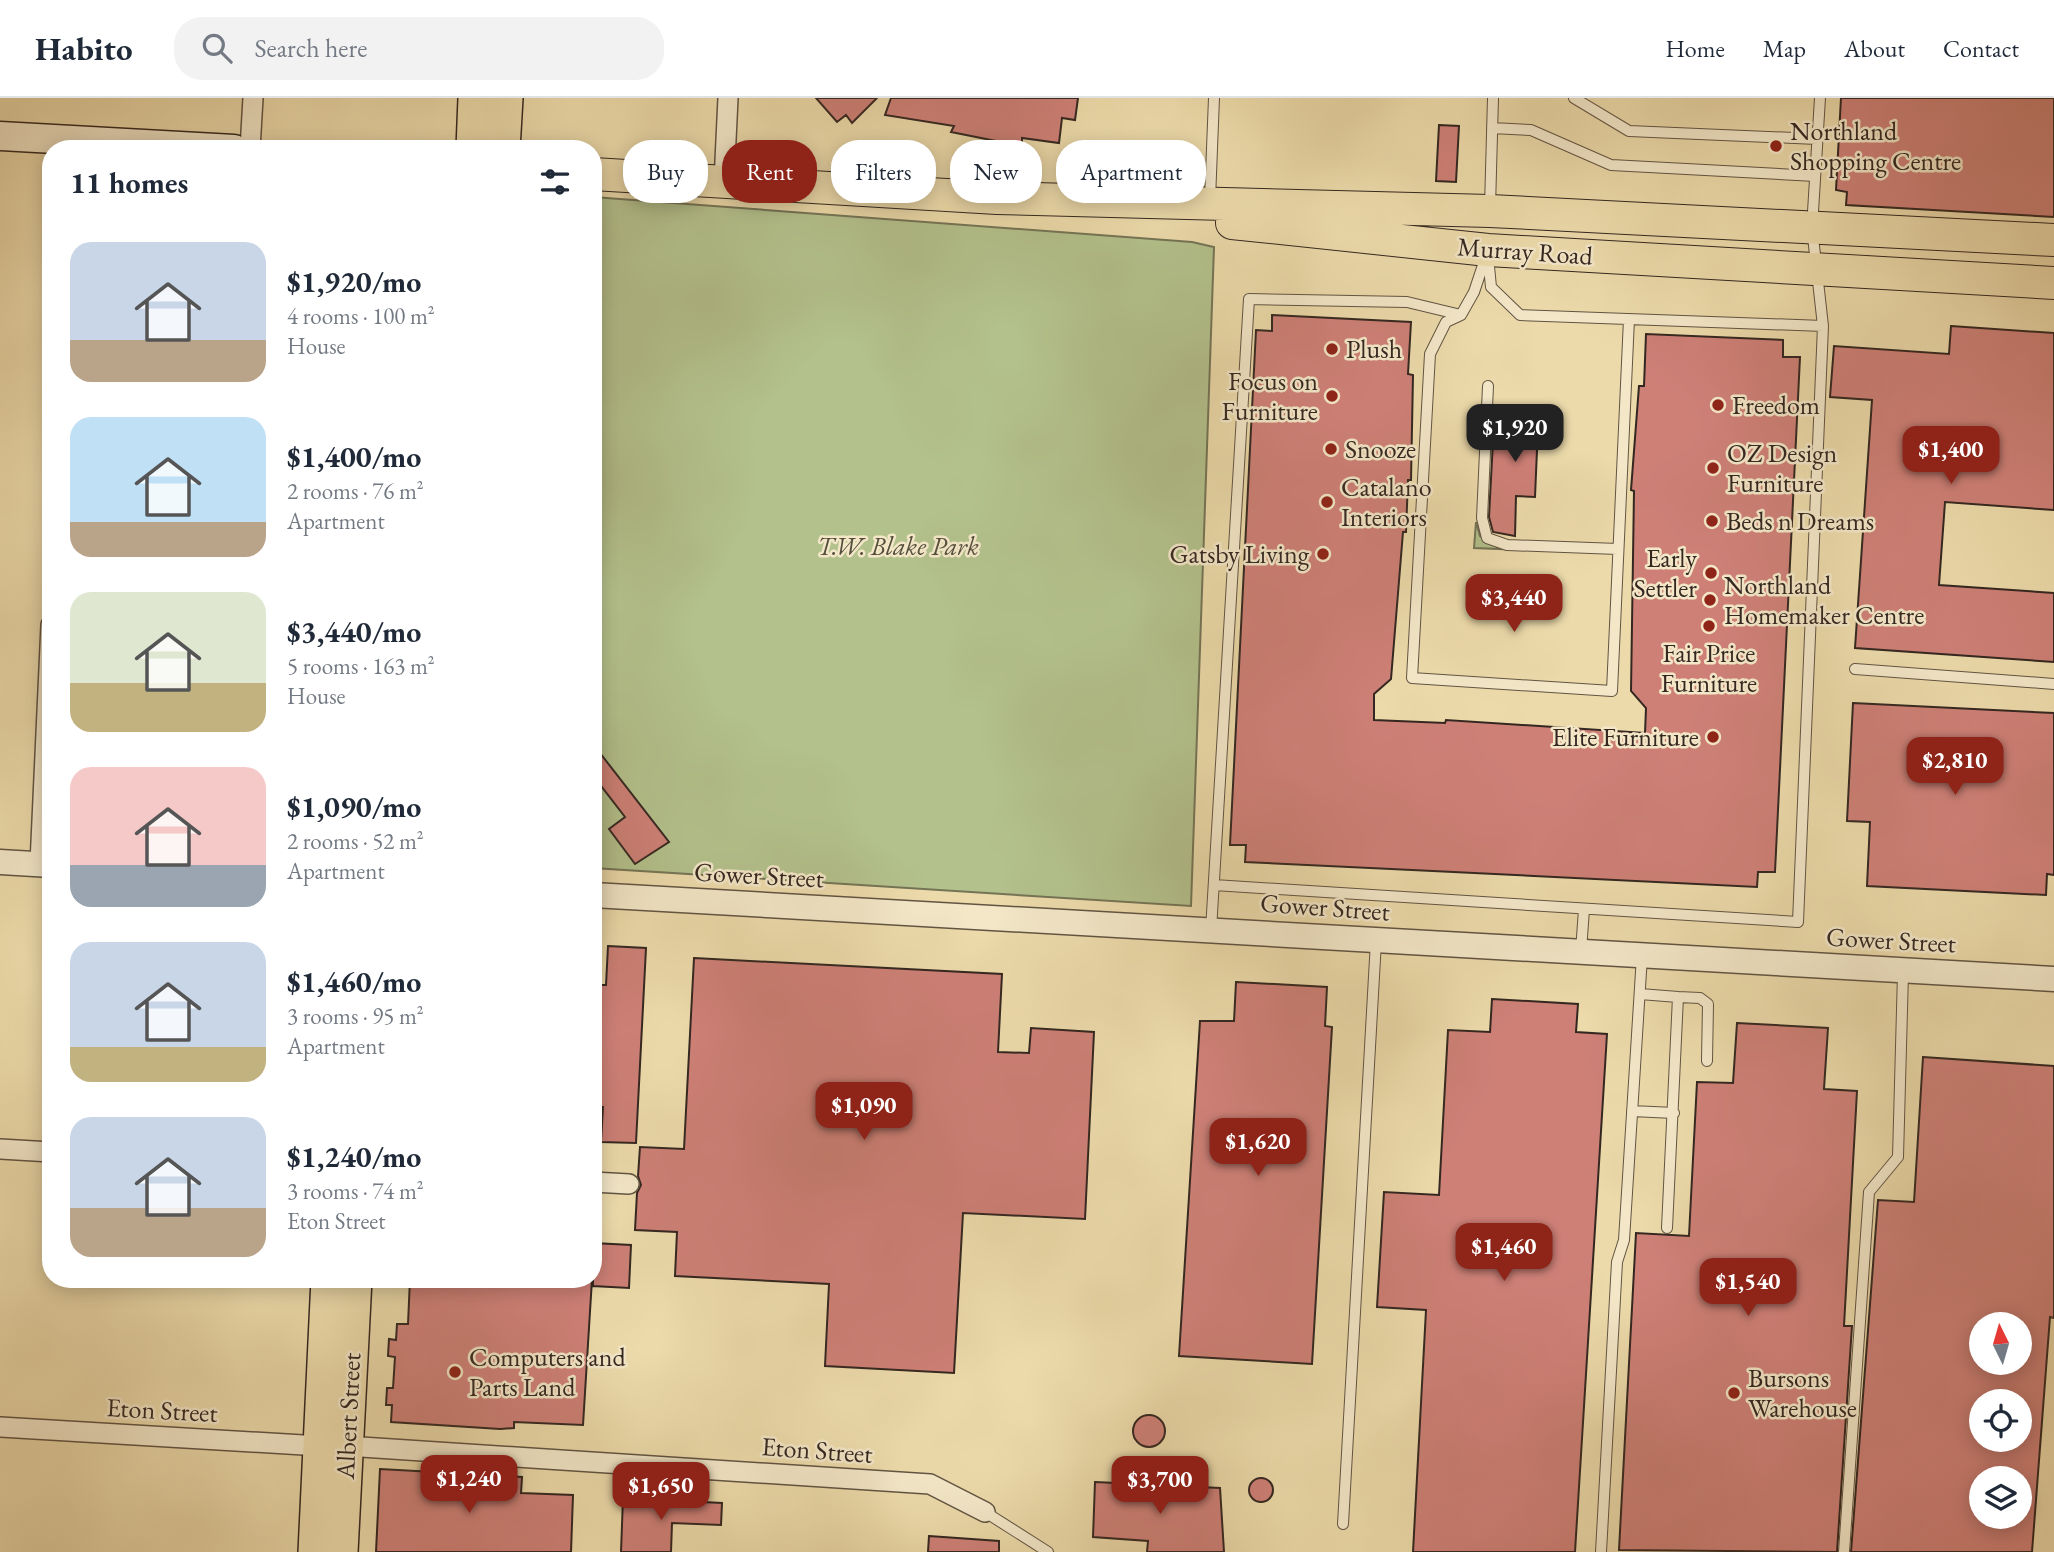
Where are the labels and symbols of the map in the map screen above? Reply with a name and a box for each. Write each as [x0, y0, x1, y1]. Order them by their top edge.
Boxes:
place label: Northland Shopping Centre [1790, 114, 1961, 178]
marker: Northland Shopping Centre [1768, 138, 1784, 154]
street label: Murray Road [1456, 229, 1595, 273]
place label: Plush [1346, 332, 1402, 366]
marker: Plush [1324, 341, 1340, 357]
place label: Focus on Furniture [1222, 364, 1318, 428]
marker: Focus on Furniture [1324, 388, 1340, 404]
place label: Freedom [1732, 388, 1820, 422]
marker: Freedom [1710, 397, 1726, 413]
pin: $1,920 [1458, 404, 1572, 464]
pin: $1,400 [1894, 426, 2008, 486]
place label: Snooze [1345, 432, 1416, 466]
place label: OZ Design Furniture [1727, 436, 1838, 500]
marker: Snooze [1323, 441, 1339, 457]
marker: OZ Design Furniture [1705, 460, 1721, 476]
place label: Catalano Interiors [1341, 470, 1432, 534]
marker: Catalano Interiors [1319, 494, 1335, 510]
place label: Beds n Dreams [1726, 504, 1874, 538]
marker: Beds n Dreams [1704, 513, 1720, 529]
park label: T.W. Blake Park [817, 529, 979, 563]
place label: Gatsby Living [1169, 537, 1310, 571]
place label: Early Settler [1633, 541, 1698, 605]
marker: Gatsby Living [1315, 546, 1331, 562]
marker: Early Settler [1703, 565, 1719, 581]
place label: Northland Homemaker Centre [1724, 568, 1924, 632]
pin: $3,440 [1457, 574, 1571, 634]
marker: Northland Homemaker Centre [1702, 592, 1718, 608]
marker: Fair Price Furniture [1701, 618, 1717, 634]
place label: Fair Price Furniture [1661, 636, 1757, 700]
place label: Elite Furniture [1552, 720, 1699, 754]
marker: Elite Furniture [1705, 729, 1721, 745]
pin: $2,810 [1898, 738, 2012, 797]
street label: Gower Street [693, 855, 825, 895]
street label: Gower Street [1259, 886, 1391, 928]
street label: Gower Street [1825, 920, 1957, 960]
pin: $1,090 [807, 1082, 921, 1142]
pin: $1,620 [1201, 1118, 1315, 1178]
pin: $1,460 [1447, 1224, 1561, 1283]
pin: $1,540 [1691, 1258, 1805, 1318]
north arrow [1969, 1312, 2032, 1376]
place label: Computers and Parts Land [469, 1340, 626, 1404]
street label: Albert Street [328, 1352, 368, 1481]
place label: Bursons Warehouse [1748, 1361, 1857, 1425]
marker: Computers and Parts Land [447, 1364, 463, 1380]
marker: Bursons Warehouse [1726, 1385, 1742, 1401]
street label: Eton Street [106, 1390, 218, 1430]
street label: Eton Street [760, 1429, 874, 1471]
pin: $1,240 [412, 1456, 526, 1515]
pin: $3,700 [1103, 1456, 1217, 1516]
pin: $1,650 [604, 1462, 718, 1522]

